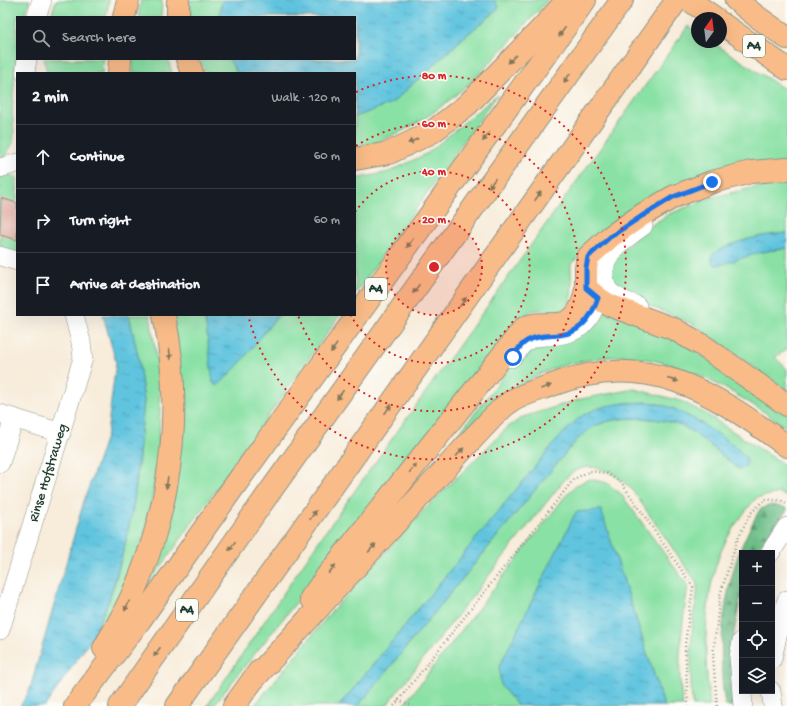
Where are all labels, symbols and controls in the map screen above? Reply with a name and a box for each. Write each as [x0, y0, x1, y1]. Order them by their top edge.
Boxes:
north arrow [691, 12, 727, 48]
search box [16, 16, 356, 60]
one-way arrow [558, 26, 566, 37]
icon: search [30, 27, 52, 49]
text: Search here [62, 29, 136, 47]
road number: A4 [743, 35, 765, 57]
one-way arrow [507, 54, 517, 64]
text: 80 m [422, 70, 447, 84]
one-way arrow [563, 72, 571, 83]
text: 2 min [32, 88, 68, 108]
text: Walk · 120 m [272, 91, 340, 106]
text: 60 m [422, 118, 447, 132]
one-way arrow [482, 132, 490, 142]
one-way arrow [407, 138, 418, 144]
icon: ahead [32, 146, 54, 168]
text: Continue [70, 148, 124, 166]
text: 60 m [314, 149, 340, 164]
text: 40 m [421, 166, 446, 180]
route end [703, 173, 721, 191]
one-way arrow [487, 178, 496, 189]
one-way arrow [534, 191, 542, 202]
icon: right [32, 210, 54, 232]
text: Turn right [70, 212, 130, 230]
text: 60 m [314, 213, 340, 228]
text: 20 m [422, 214, 447, 228]
one-way arrow [406, 237, 414, 248]
centre of rings [427, 260, 441, 274]
icon: arrive [32, 274, 54, 296]
text: Arrive at destination [70, 276, 200, 294]
road number: A4 [365, 278, 387, 300]
one-way arrow [412, 284, 420, 294]
one-way arrow [459, 297, 467, 308]
one-way arrow [330, 343, 338, 353]
one-way arrow [167, 348, 173, 360]
route start [504, 348, 522, 366]
one-way arrow [667, 377, 679, 383]
one-way arrow [540, 383, 552, 389]
one-way arrow [336, 389, 344, 400]
one-way arrow [384, 403, 392, 414]
street label: Rinse Hofstraweg [26, 422, 72, 524]
one-way arrow [455, 447, 465, 457]
one-way arrow [409, 462, 417, 473]
one-way arrow [164, 477, 170, 489]
one-way arrow [309, 510, 317, 520]
one-way arrow [228, 541, 236, 551]
one-way arrow [368, 543, 377, 553]
map controls [739, 550, 775, 694]
button: + [739, 550, 775, 586]
one-way arrow [328, 564, 336, 575]
button: − [739, 586, 775, 622]
road number: A4 [176, 599, 198, 621]
one-way arrow [124, 601, 130, 612]
button: locate [739, 622, 775, 658]
one-way arrow [153, 647, 161, 658]
button: layers [739, 658, 775, 694]

